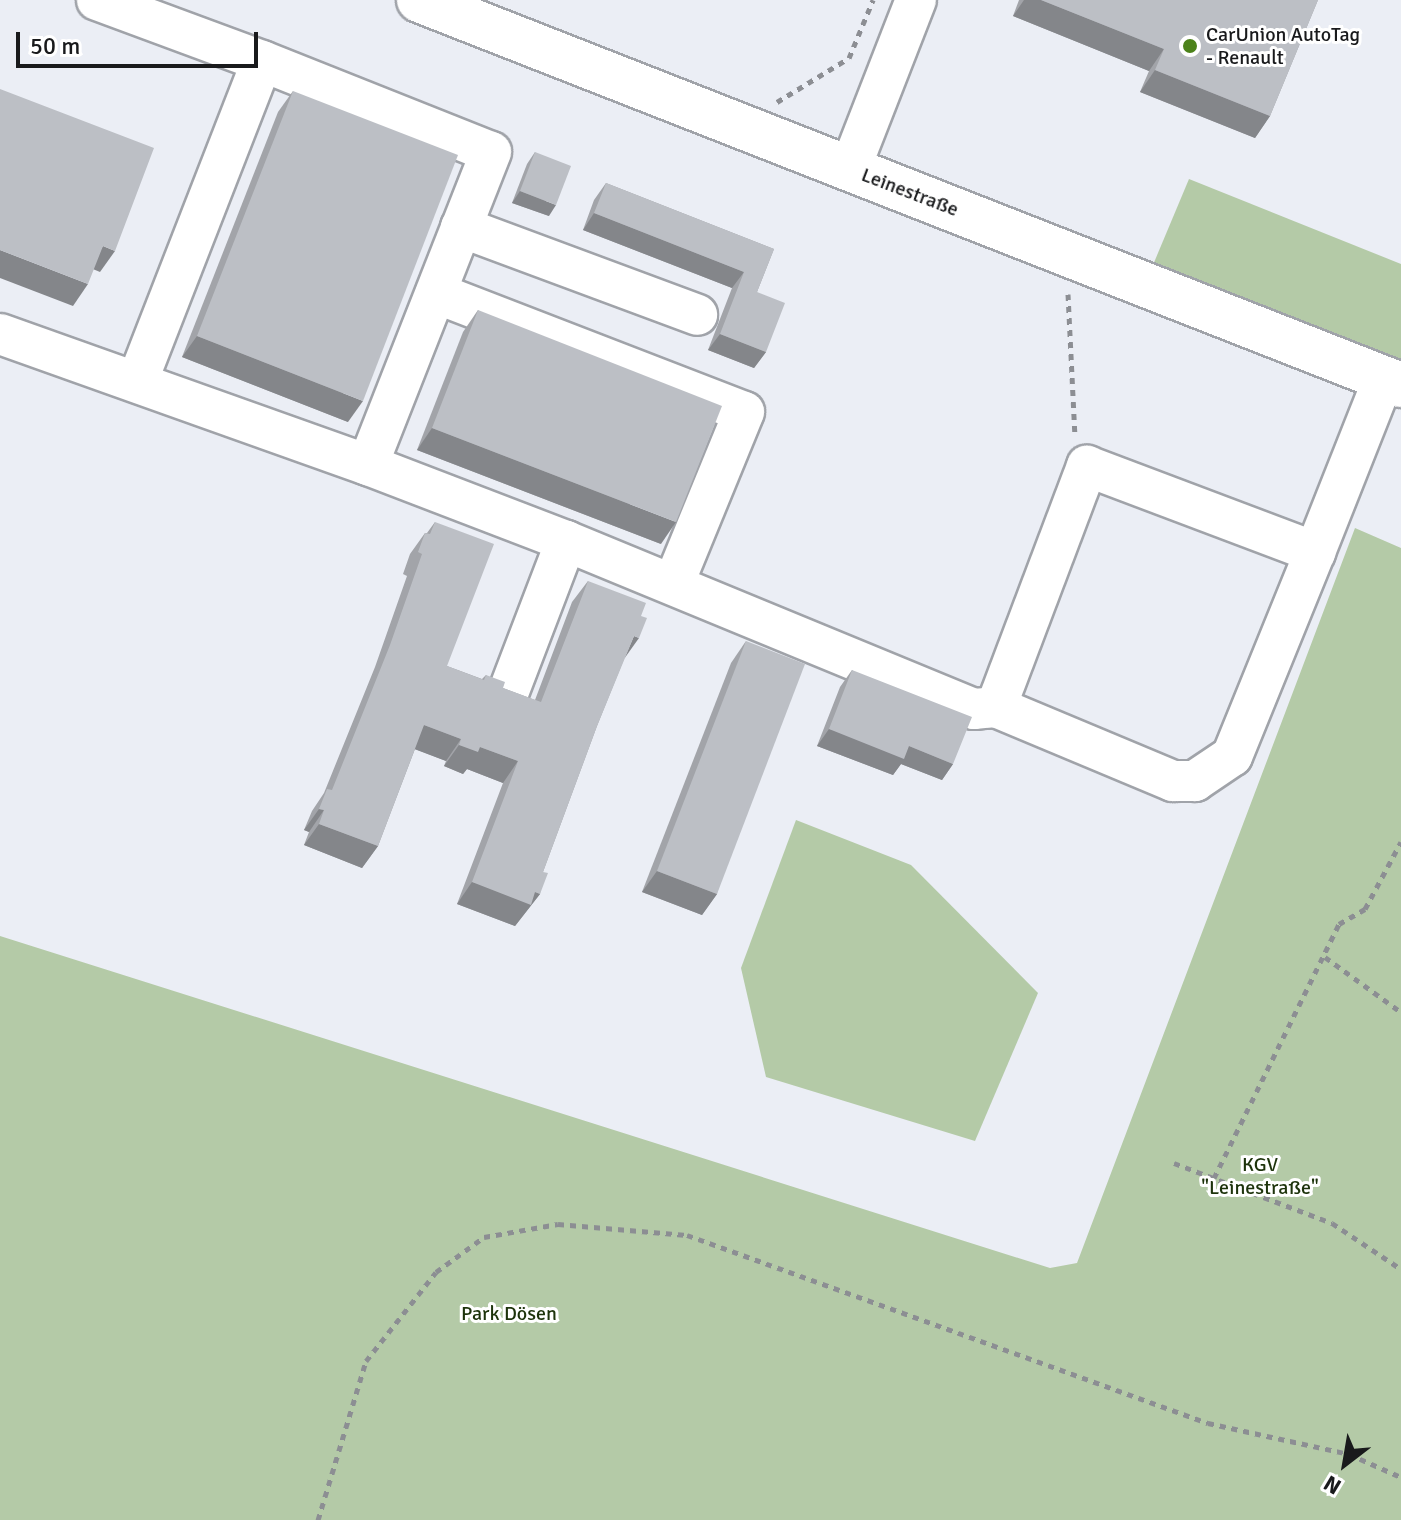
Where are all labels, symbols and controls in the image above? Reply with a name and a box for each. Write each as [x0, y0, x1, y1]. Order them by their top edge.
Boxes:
scale bar [20, 16, 262, 66]
place label: CarUnion AutoTag - Renault [1206, 22, 1360, 69]
text: 50 m [30, 31, 80, 61]
marker: CarUnion AutoTag - Renault [1181, 37, 1199, 55]
street label: Leinestraße [858, 163, 962, 221]
park label: KGV "Leinestraße" [1201, 1153, 1319, 1200]
park label: Park Dösen [461, 1301, 557, 1325]
north arrow [1305, 1424, 1385, 1504]
text: N [1319, 1469, 1346, 1501]

